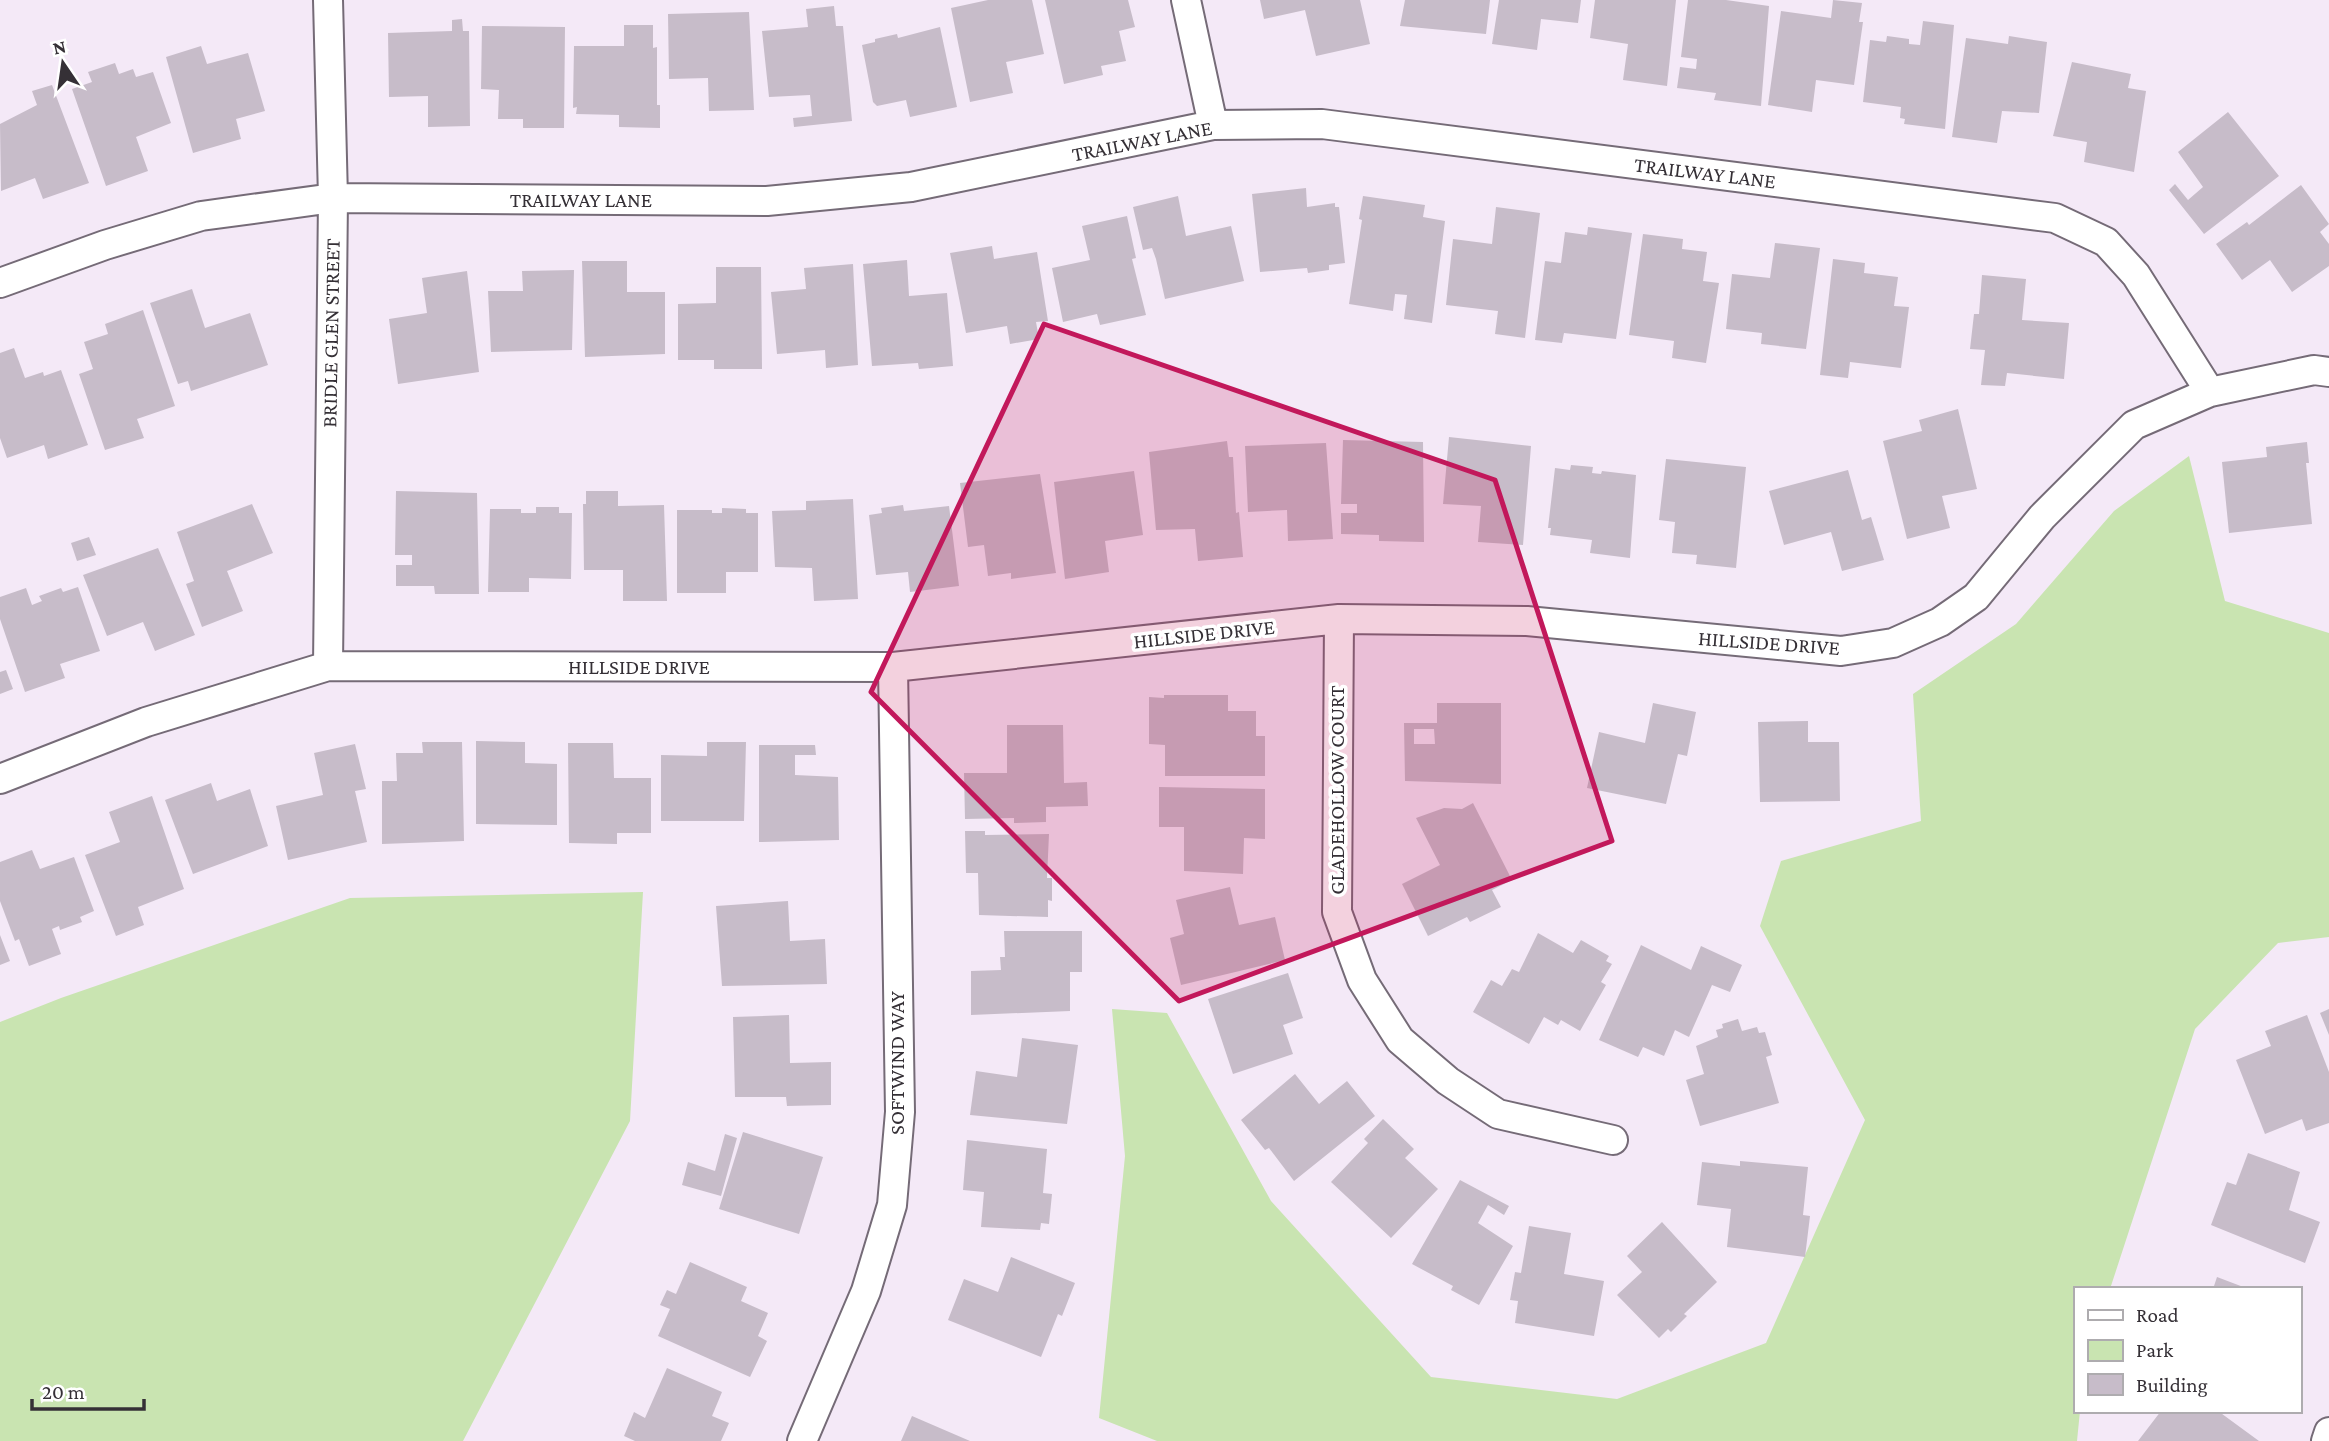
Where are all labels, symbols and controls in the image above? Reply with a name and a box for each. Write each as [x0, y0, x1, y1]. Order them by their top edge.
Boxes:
north arrow [28, 28, 98, 98]
text: N [51, 35, 68, 59]
street label: TRAILWAY LANE [1070, 116, 1214, 166]
street label: TRAILWAY LANE [1633, 152, 1777, 194]
street label: TRAILWAY LANE [510, 188, 652, 212]
street label: BRIDLE GLEN STREET [317, 238, 345, 428]
street label: HILLSIDE DRIVE [1132, 615, 1276, 653]
street label: HILLSIDE DRIVE [1697, 626, 1841, 660]
street label: HILLSIDE DRIVE [568, 655, 710, 679]
street label: GLADEHOLLOW COURT [1325, 685, 1349, 895]
street label: SOFTWIND WAY [885, 990, 909, 1135]
legend [2074, 1287, 2301, 1413]
text: Road [2136, 1303, 2179, 1327]
text: Park [2136, 1338, 2173, 1362]
scale bar [32, 1368, 144, 1412]
text: Building [2136, 1373, 2208, 1397]
text: 20 m [42, 1380, 85, 1404]

